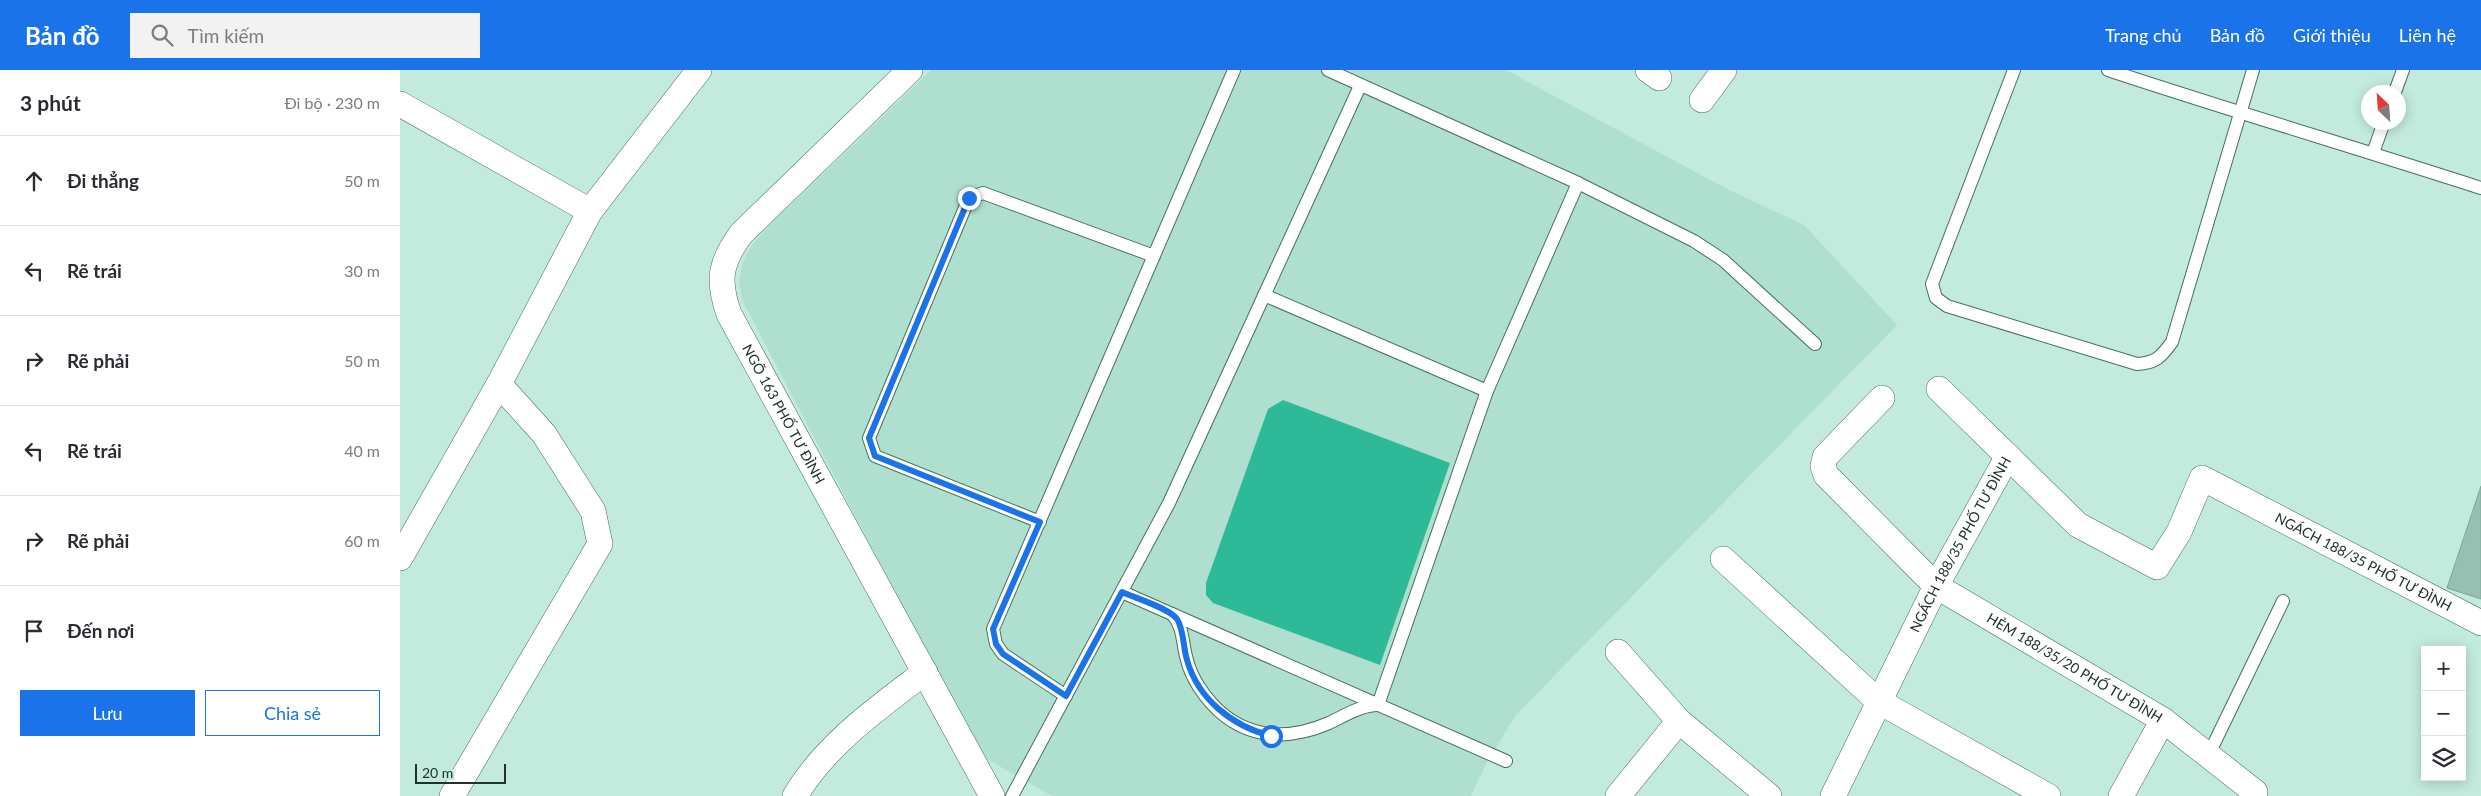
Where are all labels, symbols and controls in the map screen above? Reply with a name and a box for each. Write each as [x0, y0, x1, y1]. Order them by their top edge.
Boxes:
search box [130, 13, 480, 58]
text: Bản đồ [25, 21, 100, 50]
icon: search [148, 21, 176, 49]
text: Tìm kiếm [188, 24, 264, 47]
text: Trang chủ [2105, 24, 2182, 46]
text: Bản đồ [2210, 24, 2265, 46]
text: Giới thiệu [2293, 24, 2371, 46]
text: Liên hệ [2399, 24, 2456, 46]
north arrow [2361, 85, 2406, 130]
text: 3 phút [20, 90, 81, 115]
text: Đi bộ · 230 m [284, 93, 380, 112]
icon: ahead [20, 167, 48, 195]
text: Đi thẳng [67, 169, 139, 192]
text: 50 m [344, 171, 380, 190]
route end [958, 187, 981, 210]
icon: left [20, 257, 48, 285]
text: Rẽ trái [67, 259, 122, 282]
text: 30 m [344, 261, 380, 280]
street label: NGÕ 163 PHỐ TƯ ĐÌNH [739, 341, 829, 487]
icon: right [20, 347, 48, 375]
text: Rẽ phải [67, 349, 129, 372]
text: 50 m [344, 351, 380, 370]
icon: left [20, 437, 48, 465]
text: Rẽ trái [67, 439, 122, 462]
text: 40 m [344, 441, 380, 460]
street label: NGÁCH 188/35 PHỐ TƯ ĐÌNH [1906, 453, 2014, 635]
street label: NGÁCH 188/35 PHỐ TƯ ĐÌNH [2272, 509, 2455, 614]
icon: right [20, 527, 48, 555]
text: Rẽ phải [67, 529, 129, 552]
text: 60 m [344, 531, 380, 550]
street label: HẺM 188/35/20 PHỐ TƯ ĐÌNH [1984, 609, 2166, 726]
icon: arrive [20, 617, 48, 645]
text: Đến nơi [67, 619, 134, 642]
map controls [2421, 646, 2466, 781]
button: + [2421, 646, 2466, 691]
button: Lưu [20, 690, 195, 736]
button: Chia sẻ [205, 690, 380, 736]
button: − [2421, 691, 2466, 736]
route start [1260, 725, 1283, 748]
button: layers [2421, 736, 2466, 781]
scale bar [415, 761, 506, 784]
text: 20 m [422, 764, 453, 781]

